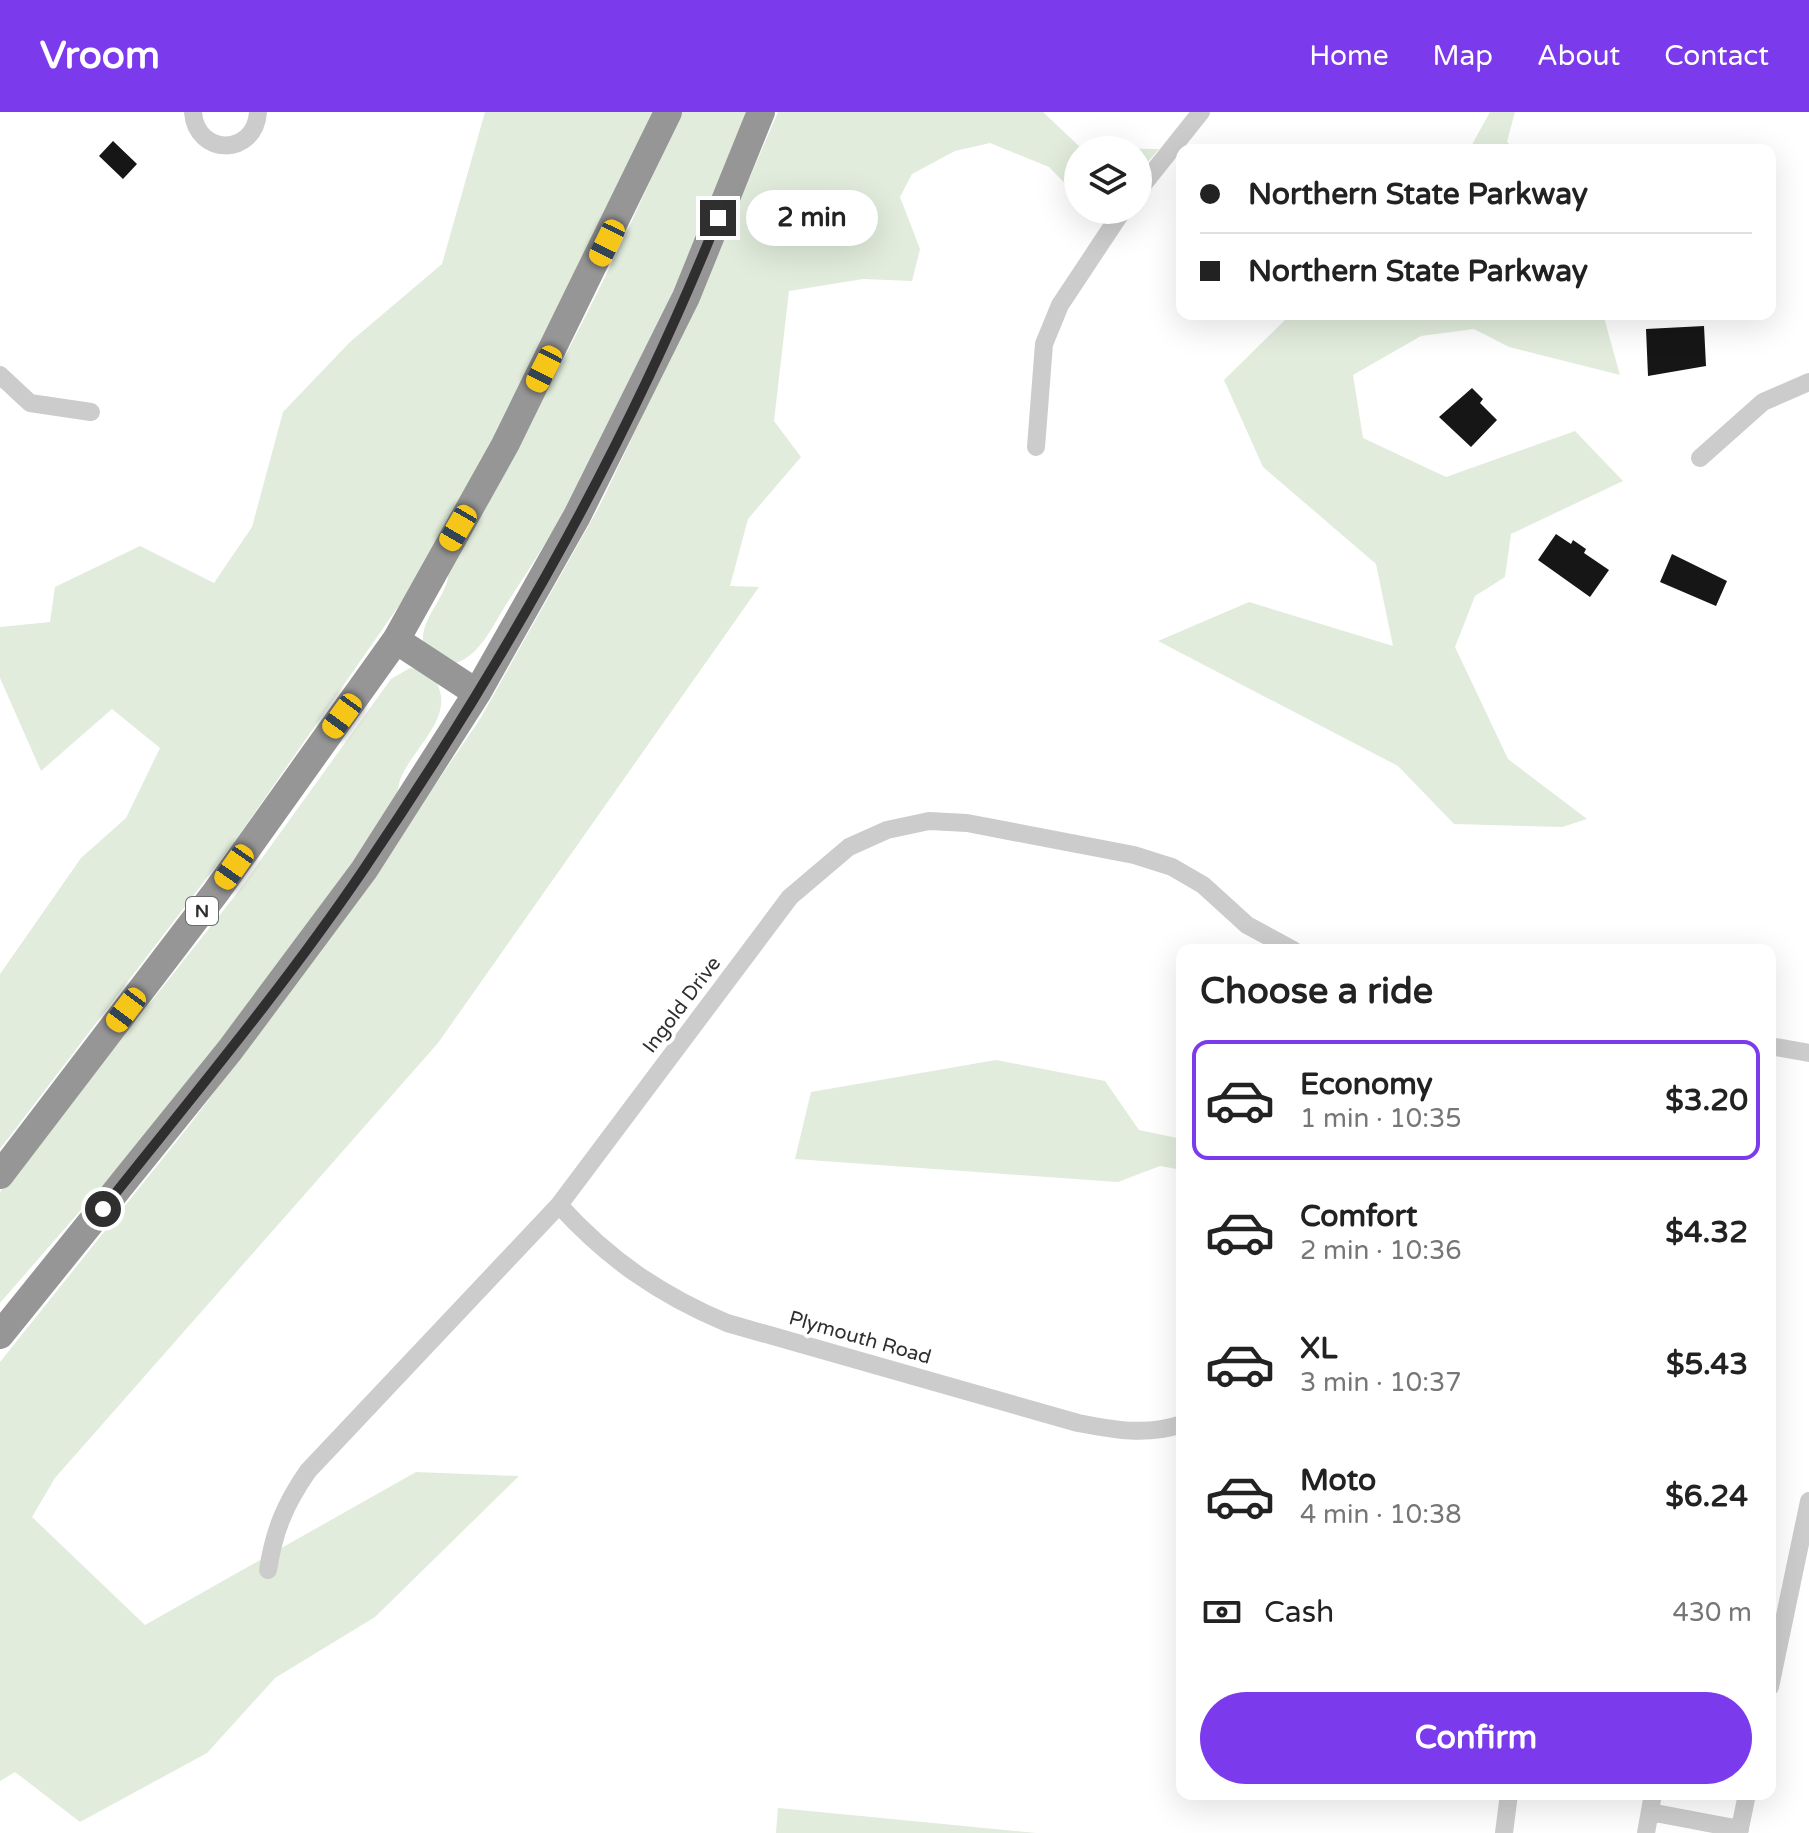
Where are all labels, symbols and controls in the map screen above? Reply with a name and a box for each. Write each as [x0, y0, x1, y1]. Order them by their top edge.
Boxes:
text: Vroom [40, 33, 160, 79]
text: Home [1309, 39, 1389, 73]
text: Map [1433, 39, 1493, 73]
text: About [1537, 39, 1620, 73]
text: Contact [1664, 39, 1769, 73]
map controls [1064, 136, 1152, 224]
button: layers [1064, 136, 1152, 224]
text: Northern State Parkway [1248, 176, 1588, 213]
callout: 2 min [746, 190, 878, 246]
route end [700, 200, 736, 236]
text: 2 min [777, 202, 847, 233]
car [586, 216, 628, 270]
text: Northern State Parkway [1248, 253, 1588, 290]
car [522, 342, 566, 396]
car [436, 501, 480, 555]
car [318, 690, 366, 742]
car [210, 840, 258, 894]
road number: N [186, 897, 218, 925]
street label: Ingold Drive [638, 952, 726, 1058]
text: Choose a ride [1200, 970, 1433, 1013]
car [102, 984, 150, 1036]
icon: car [1204, 1064, 1276, 1136]
text: Economy [1300, 1066, 1433, 1103]
text: $3.20 [1665, 1082, 1748, 1119]
text: 1 min · 10:35 [1300, 1103, 1462, 1134]
route start [85, 1191, 121, 1227]
icon: car [1204, 1196, 1276, 1268]
text: Comfort [1300, 1198, 1418, 1235]
text: $4.32 [1665, 1214, 1748, 1251]
text: 2 min · 10:36 [1300, 1235, 1462, 1266]
street label: Plymouth Road [786, 1306, 934, 1370]
icon: car [1204, 1328, 1276, 1400]
text: XL [1300, 1330, 1337, 1367]
text: $5.43 [1666, 1346, 1748, 1383]
text: 3 min · 10:37 [1300, 1367, 1462, 1398]
icon: car [1204, 1460, 1276, 1532]
text: Moto [1300, 1462, 1376, 1499]
text: $6.24 [1665, 1478, 1748, 1515]
text: 4 min · 10:38 [1300, 1499, 1462, 1530]
icon: cash [1200, 1590, 1244, 1634]
text: Cash [1264, 1594, 1334, 1631]
text: 430 m [1672, 1597, 1752, 1628]
button: Confirm [1200, 1692, 1752, 1784]

